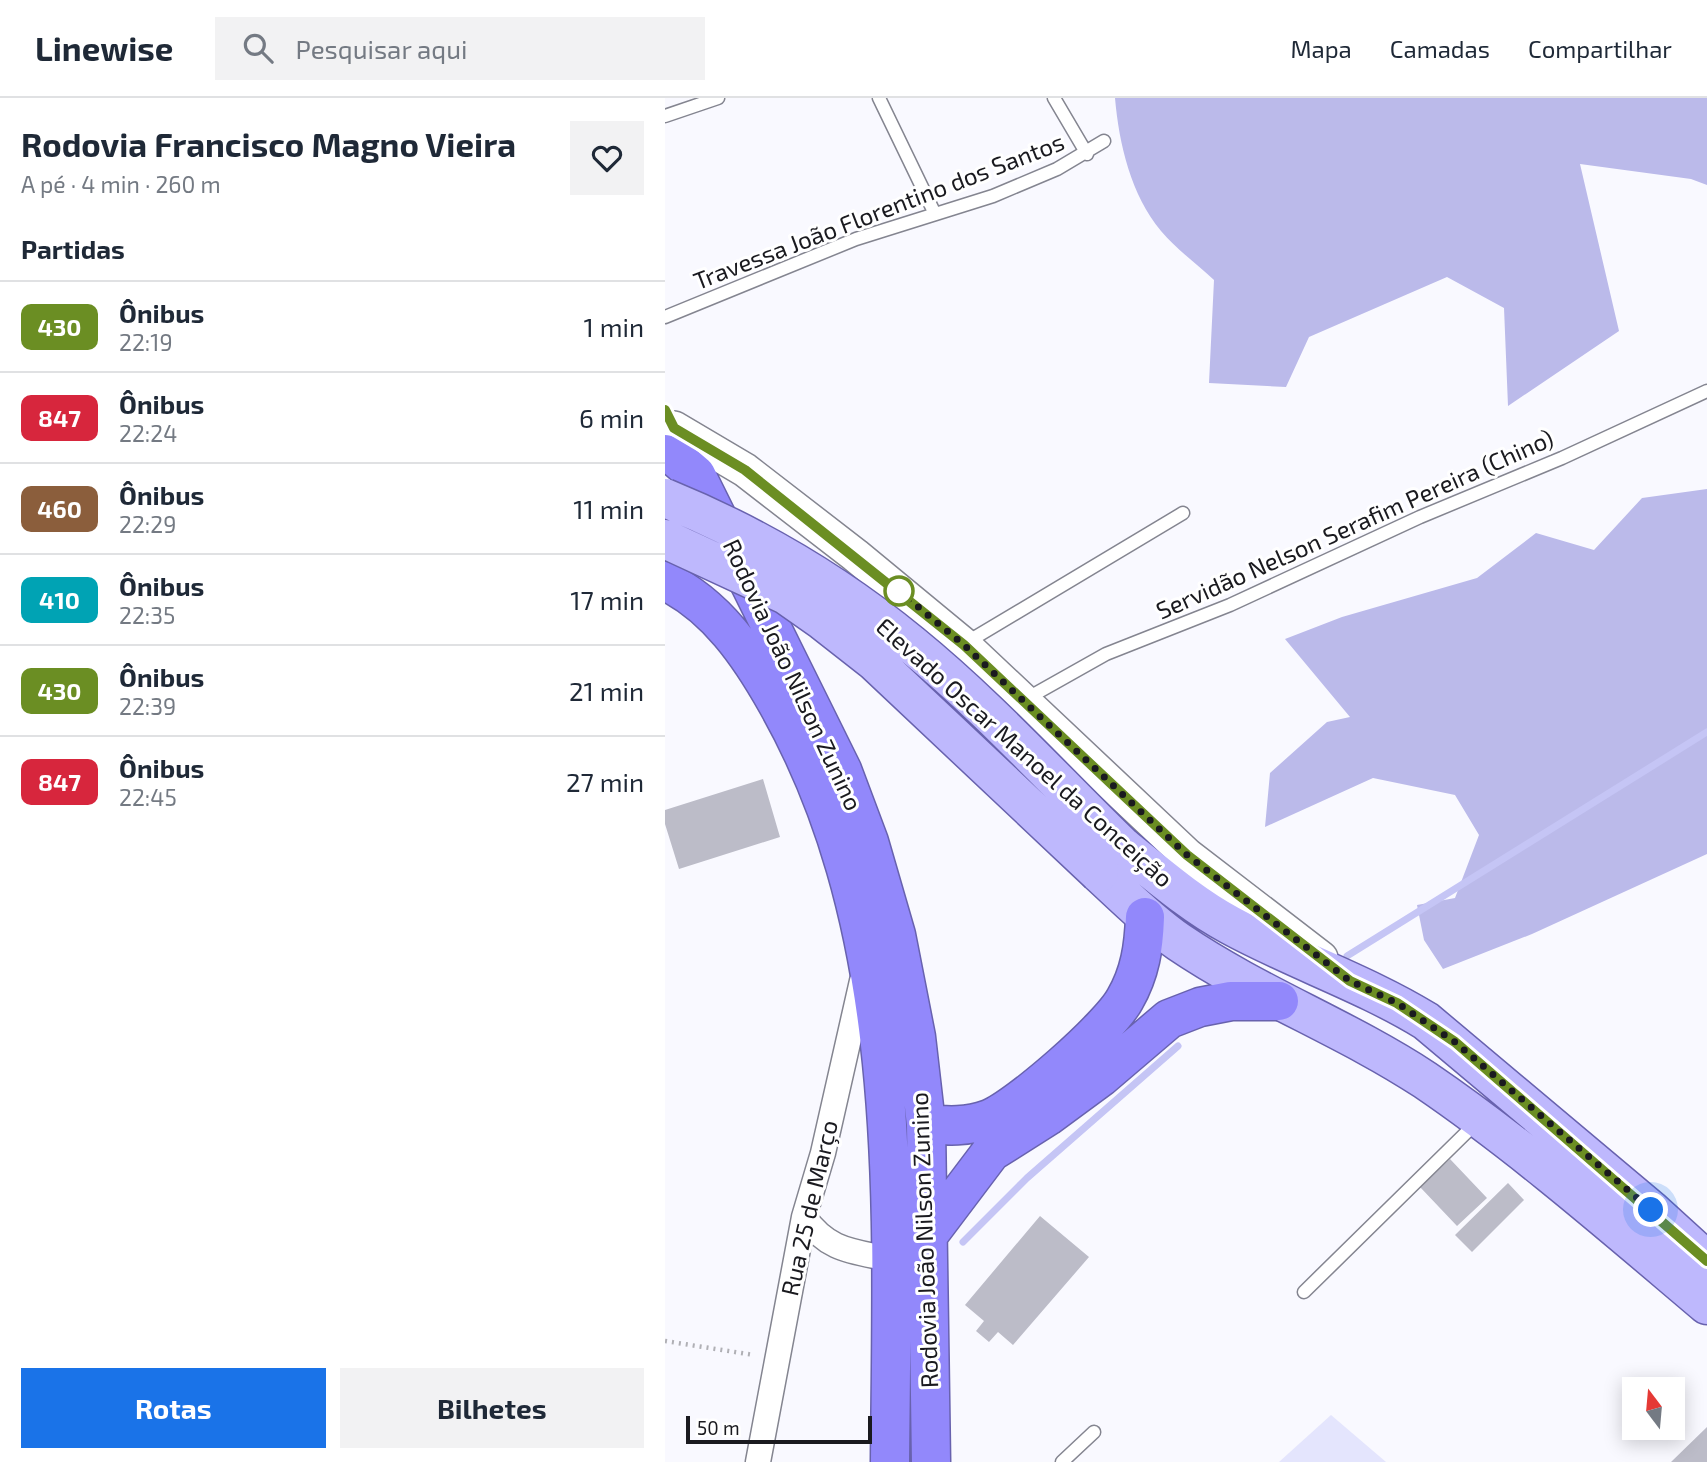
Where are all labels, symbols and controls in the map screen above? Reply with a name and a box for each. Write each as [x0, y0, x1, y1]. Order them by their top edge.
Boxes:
search box [215, 17, 705, 80]
text: Linewise [35, 28, 173, 68]
icon: search [239, 29, 277, 67]
text: Pesquisar aqui [295, 33, 467, 64]
text: Mapa [1290, 34, 1352, 63]
text: Camadas [1390, 34, 1490, 63]
text: Compartilhar [1528, 34, 1672, 63]
button: heart [570, 121, 644, 195]
text: Rodovia Francisco Magno Vieira [21, 124, 516, 164]
street label: Travessa João Florentino dos Santos [689, 126, 1068, 295]
text: A pé · 4 min · 260 m [21, 170, 221, 198]
text: Partidas [21, 233, 125, 264]
text: Ônibus [119, 297, 204, 328]
text: 1 min [584, 311, 644, 342]
text: 430 [37, 312, 82, 341]
text: 22:19 [119, 328, 173, 356]
text: Ônibus [119, 388, 204, 419]
text: 6 min [579, 402, 644, 433]
text: 847 [38, 403, 81, 432]
text: 22:24 [119, 419, 177, 447]
street label: Servidão Nelson Serafim Pereira (Chino) [1151, 423, 1558, 625]
text: Ônibus [119, 479, 204, 510]
text: 11 min [573, 493, 644, 524]
text: 460 [37, 494, 82, 523]
text: 22:29 [119, 510, 176, 538]
street label: Rodovia João Nilson Zunino [718, 534, 869, 815]
text: Ônibus [119, 570, 204, 601]
unlabelled marker [884, 576, 914, 606]
text: 17 min [570, 584, 644, 615]
text: 410 [39, 585, 80, 614]
text: 22:35 [119, 601, 175, 629]
street label: Elevado Oscar Manoel da Conceição [870, 611, 1179, 893]
text: Ônibus [119, 661, 204, 692]
text: 21 min [569, 675, 644, 706]
text: 430 [37, 676, 82, 705]
text: 22:39 [119, 692, 176, 720]
text: Ônibus [119, 752, 204, 783]
text: 27 min [566, 766, 644, 797]
text: 847 [38, 767, 81, 796]
text: 22:45 [119, 783, 177, 811]
street label: Rodovia João Nilson Zunino [904, 1092, 943, 1389]
street label: Rua 25 de Março [774, 1117, 844, 1299]
your location [1633, 1192, 1668, 1227]
button: Rotas [21, 1368, 326, 1448]
button: Bilhetes [340, 1368, 644, 1448]
north arrow [1622, 1377, 1685, 1440]
map controls [1622, 1377, 1685, 1440]
scale bar [686, 1413, 871, 1445]
text: 50 m [697, 1416, 740, 1439]

